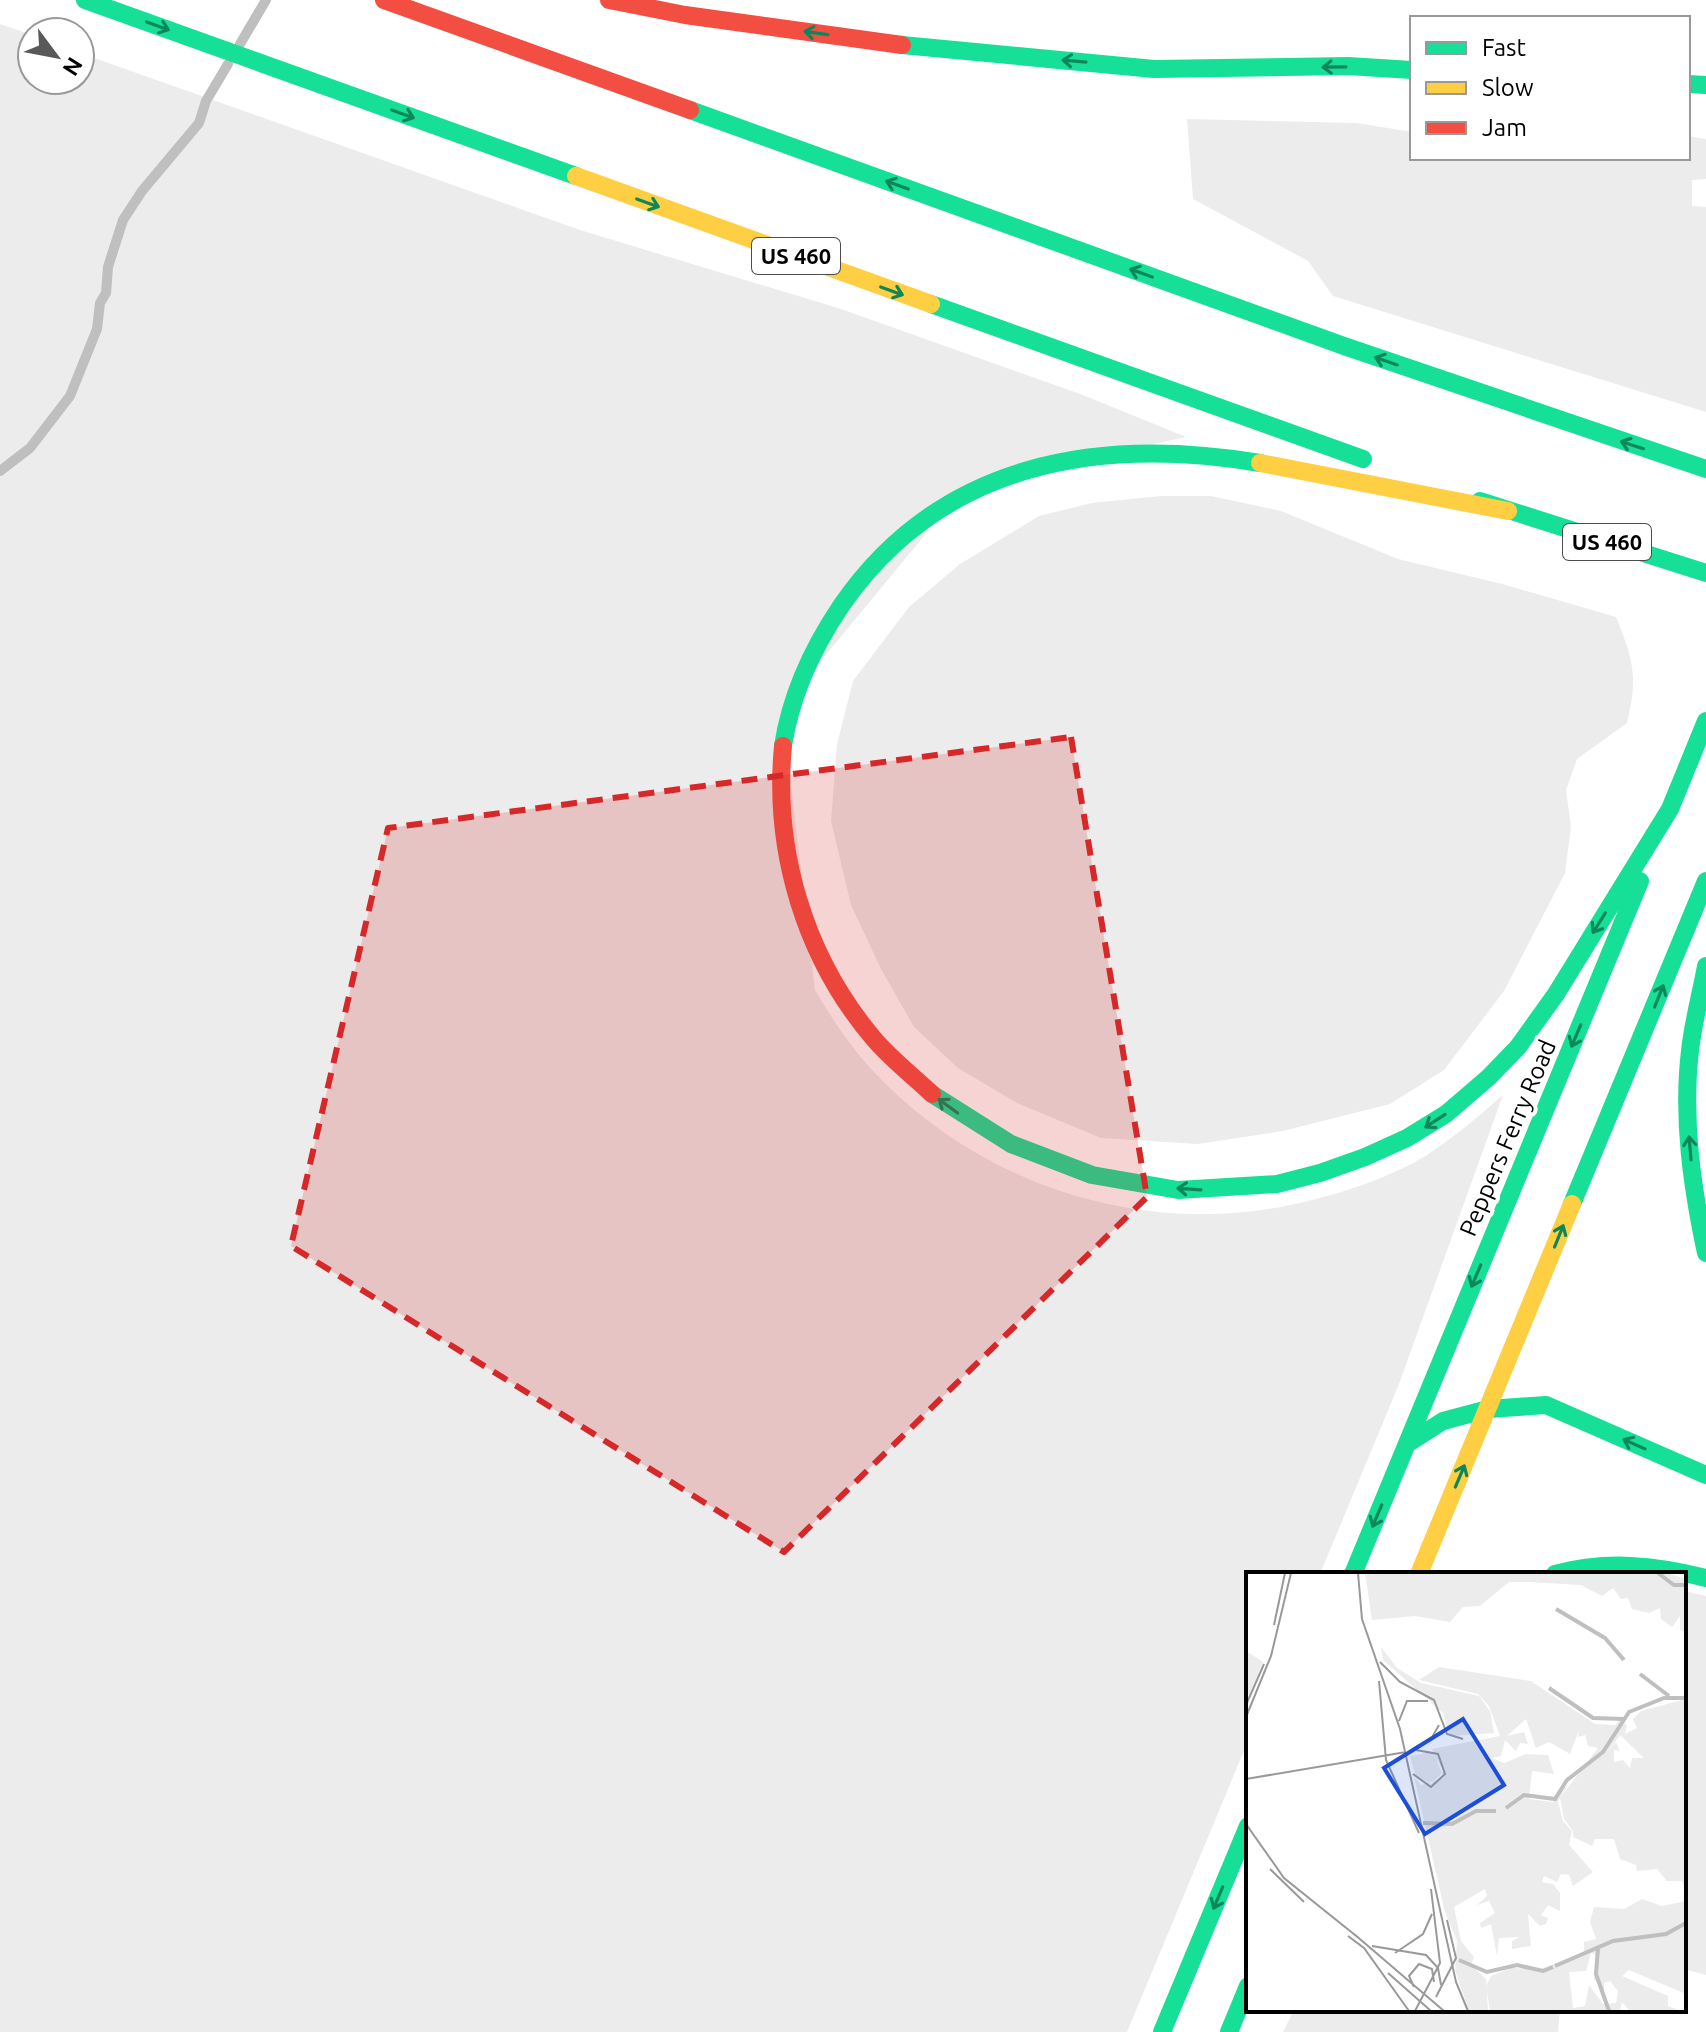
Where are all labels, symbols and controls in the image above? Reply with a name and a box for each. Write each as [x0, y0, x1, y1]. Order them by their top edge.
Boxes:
north arrow [16, 16, 96, 96]
legend [1410, 16, 1690, 160]
one-way arrow [146, 20, 171, 35]
one-way arrow [804, 25, 829, 40]
text: Fast [1482, 34, 1526, 61]
text: N [58, 53, 88, 80]
one-way arrow [1062, 54, 1088, 69]
one-way arrow [1321, 59, 1348, 74]
text: Slow [1482, 74, 1534, 101]
one-way arrow [390, 108, 415, 123]
text: Jam [1482, 114, 1527, 141]
one-way arrow [885, 177, 909, 191]
one-way arrow [635, 196, 660, 211]
road number: US 460 [752, 238, 840, 274]
one-way arrow [1129, 265, 1154, 279]
one-way arrow [880, 284, 905, 299]
one-way arrow [1374, 353, 1399, 367]
one-way arrow [1620, 437, 1645, 452]
road number: US 460 [1563, 524, 1651, 560]
one-way arrow [1591, 911, 1607, 934]
one-way arrow [1652, 984, 1667, 1009]
one-way arrow [1568, 1023, 1582, 1048]
street label: Peppers Ferry Road [1454, 1036, 1561, 1240]
one-way arrow [937, 1097, 959, 1114]
one-way arrow [1424, 1113, 1447, 1129]
one-way arrow [1682, 1135, 1697, 1162]
one-way arrow [1176, 1181, 1203, 1196]
one-way arrow [1553, 1224, 1568, 1249]
one-way arrow [1468, 1263, 1483, 1288]
one-way arrow [1623, 1436, 1647, 1451]
one-way arrow [1453, 1464, 1468, 1489]
one-way arrow [1368, 1503, 1383, 1528]
inset map [1246, 1572, 1686, 2012]
one-way arrow [1210, 1885, 1224, 1910]

